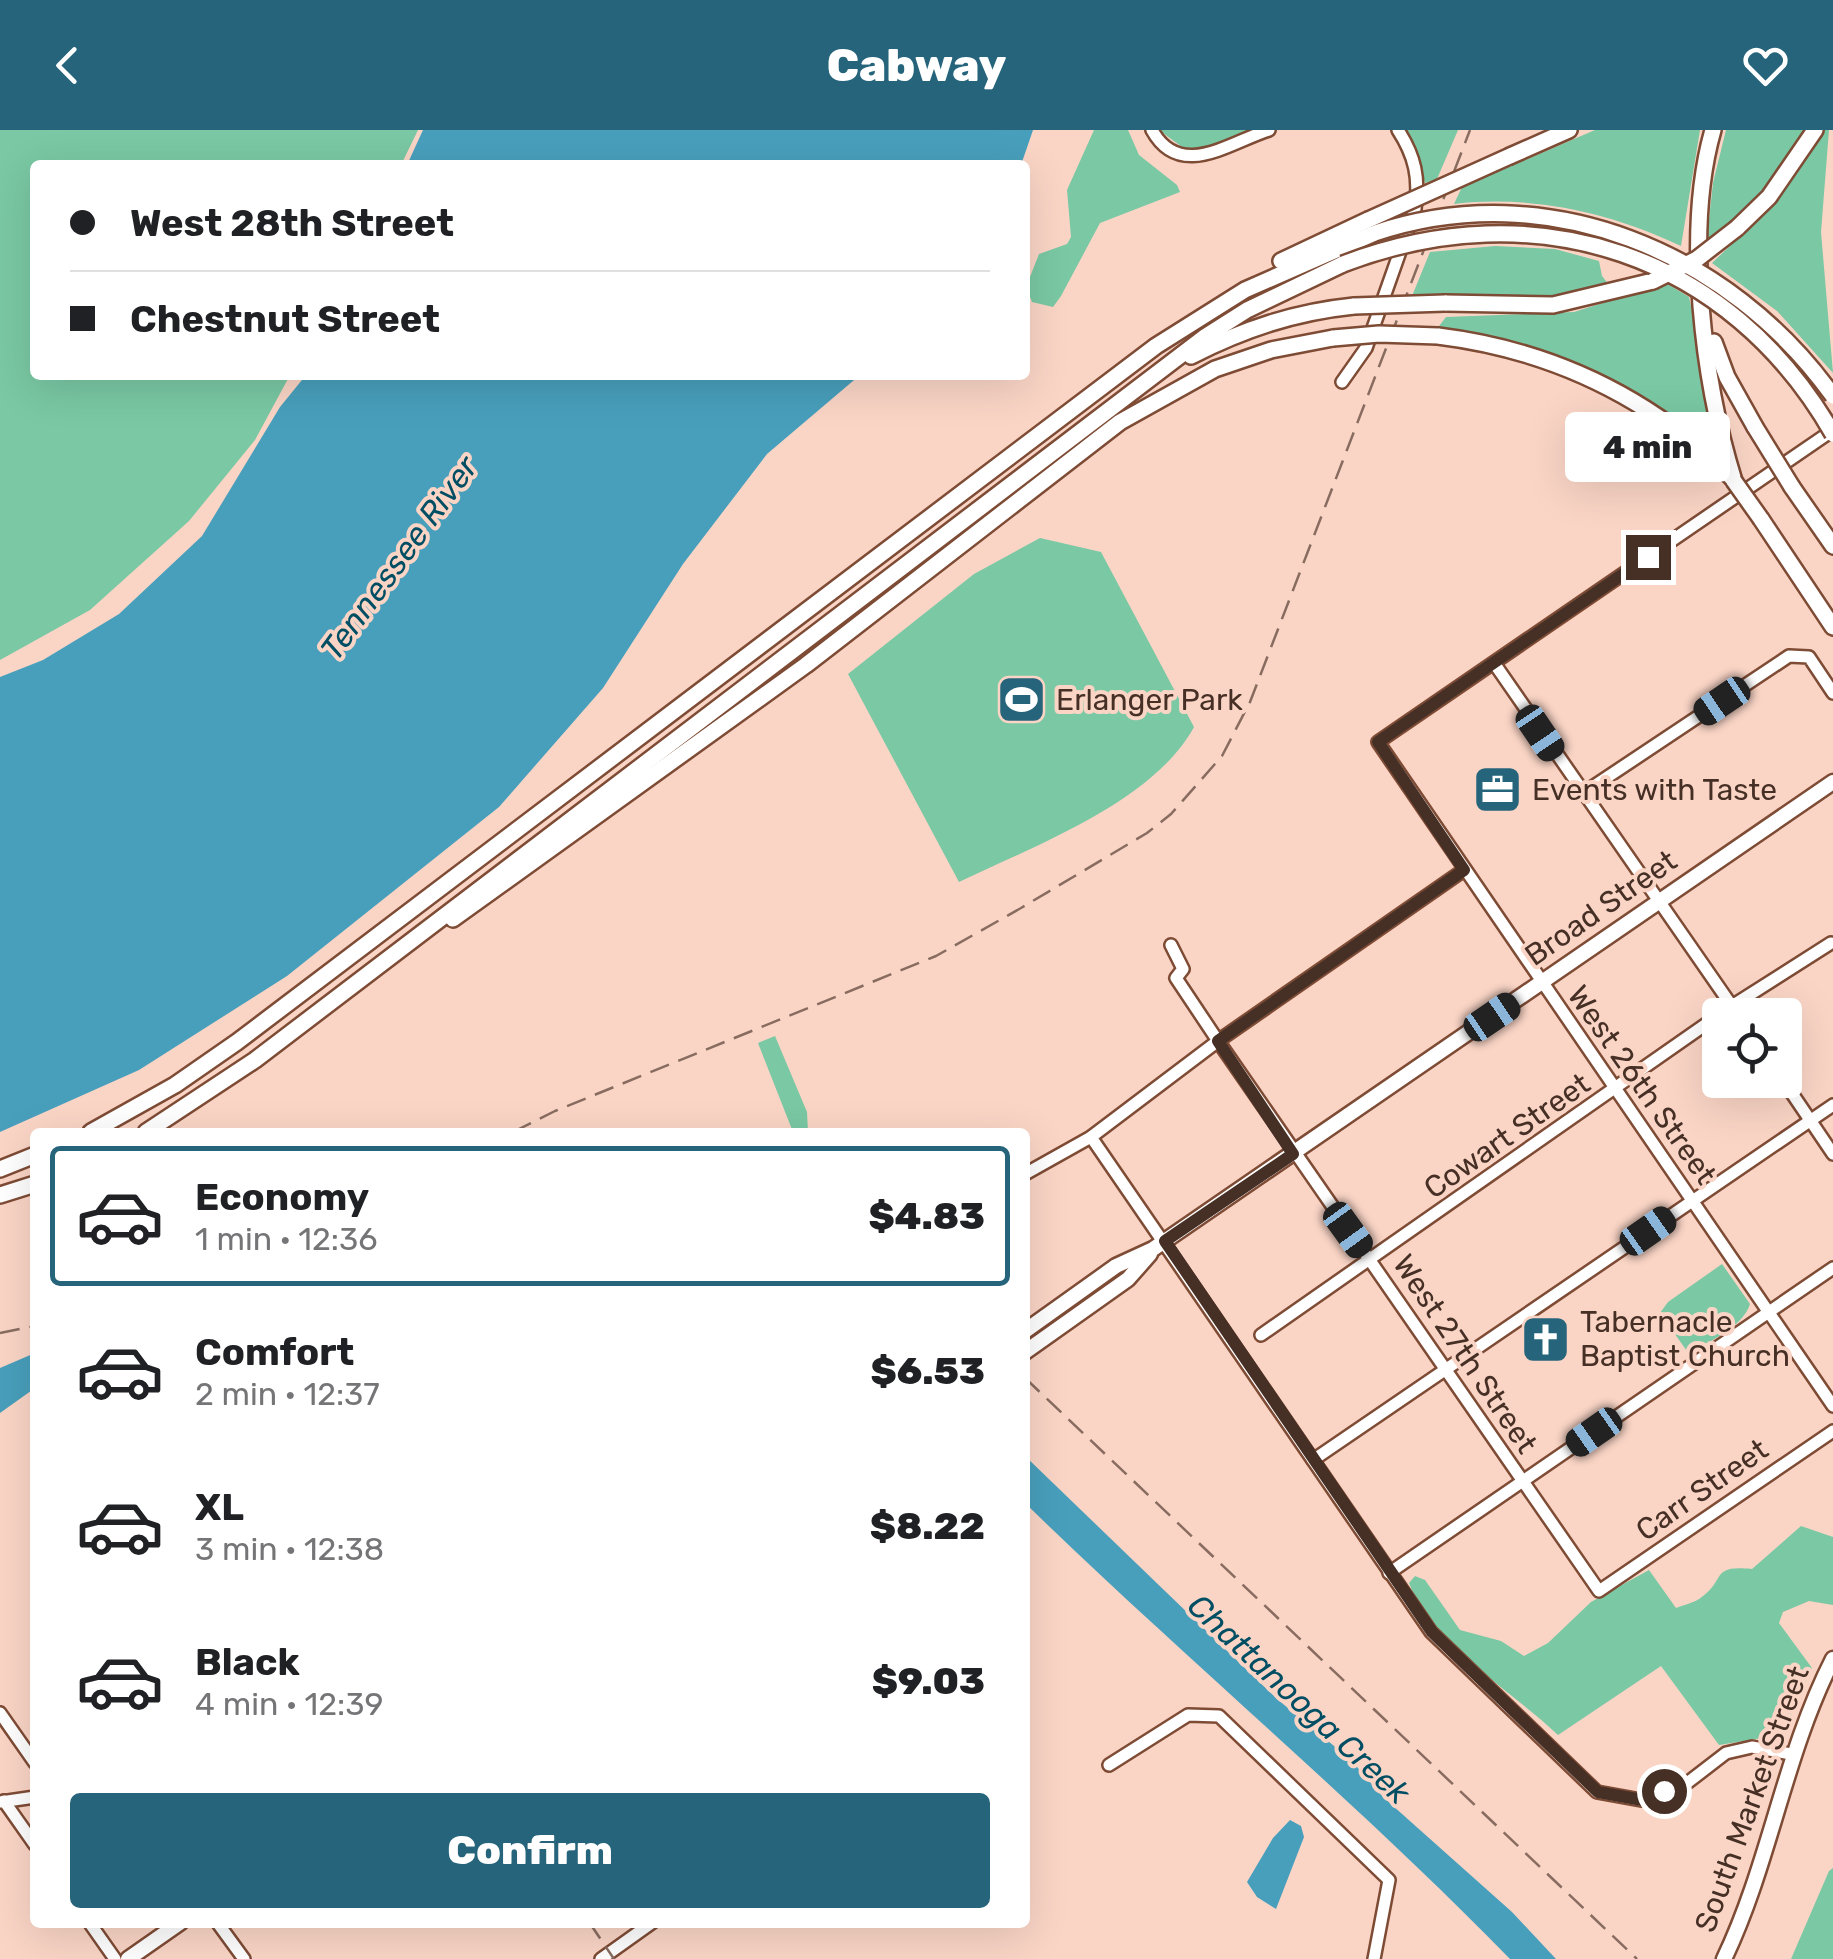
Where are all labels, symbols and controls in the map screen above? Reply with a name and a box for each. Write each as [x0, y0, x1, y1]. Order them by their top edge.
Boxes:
icon: back [40, 38, 95, 93]
icon: heart [1738, 38, 1793, 93]
text: Cabway [827, 39, 1006, 92]
text: West 28th Street [130, 200, 454, 246]
text: Chestnut Street [130, 296, 440, 342]
callout: 4 min [1566, 412, 1730, 482]
text: 4 min [1603, 428, 1692, 466]
water label: Tennessee River [312, 447, 487, 667]
route end [1626, 535, 1671, 580]
car [1689, 672, 1755, 730]
sports icon: Erlanger Park [995, 674, 1047, 726]
place label: Erlanger Park [1056, 682, 1243, 718]
car [1511, 700, 1569, 766]
office icon: Events with Taste [1471, 764, 1523, 816]
place label: Events with Taste [1532, 772, 1777, 808]
street label: Broad Street [1518, 842, 1684, 973]
street label: West 26th Street [1560, 979, 1724, 1192]
car [1459, 988, 1525, 1046]
map controls [1702, 998, 1802, 1098]
button: locate [1702, 998, 1802, 1098]
street label: Cowart Street [1417, 1065, 1597, 1206]
icon: car [75, 1171, 165, 1261]
text: Economy [195, 1174, 369, 1220]
text: $4.83 [868, 1193, 985, 1239]
car [1318, 1197, 1378, 1263]
car [1615, 1202, 1681, 1260]
text: 1 min · 12:36 [195, 1220, 378, 1258]
street label: West 27th Street [1385, 1248, 1545, 1460]
place label: Tabernacle Baptist Church [1580, 1304, 1790, 1374]
church icon: Tabernacle Baptist Church [1519, 1313, 1571, 1365]
icon: car [75, 1326, 165, 1416]
text: Comfort [195, 1329, 354, 1375]
text: $6.53 [871, 1348, 985, 1394]
text: 2 min · 12:37 [195, 1375, 380, 1413]
car [1561, 1403, 1627, 1461]
street label: Carr Street [1629, 1431, 1775, 1549]
icon: car [75, 1481, 165, 1571]
text: XL [195, 1484, 244, 1530]
text: $8.22 [870, 1503, 985, 1549]
text: 3 min · 12:38 [195, 1530, 384, 1568]
water label: Chattanooga Creek [1180, 1586, 1418, 1812]
icon: car [75, 1636, 165, 1726]
text: Black [195, 1639, 300, 1685]
text: $9.03 [872, 1658, 985, 1704]
street label: South Market Street [1687, 1661, 1817, 1937]
text: 4 min · 12:39 [195, 1685, 383, 1723]
route start [1642, 1769, 1687, 1814]
button: Confirm [70, 1793, 990, 1908]

